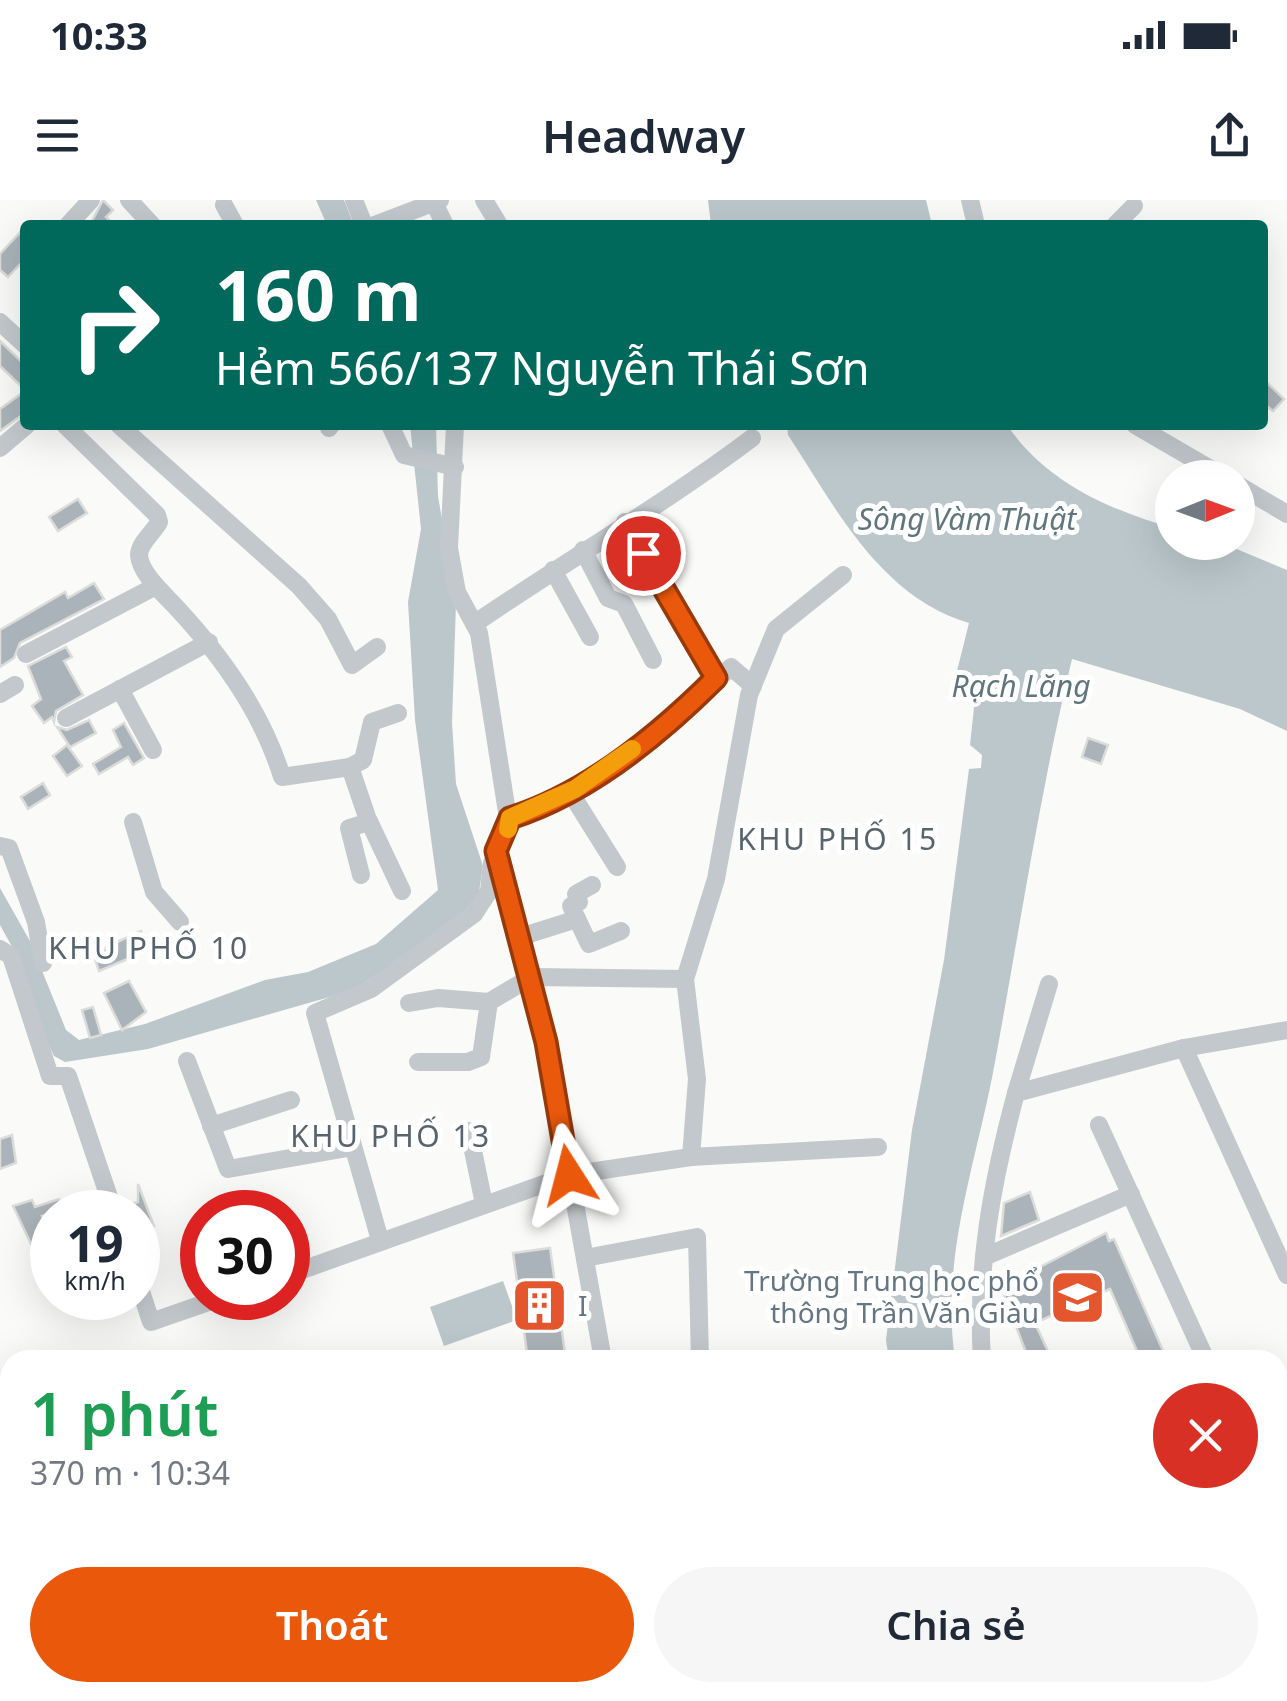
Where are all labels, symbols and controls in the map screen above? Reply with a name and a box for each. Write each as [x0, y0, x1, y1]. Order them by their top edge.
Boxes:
text: 10:33 [50, 9, 148, 61]
text: Headway [542, 105, 745, 166]
icon: menu [30, 108, 85, 163]
icon: share [1202, 108, 1257, 163]
text: 160 m [215, 246, 422, 342]
icon: right [50, 260, 180, 390]
text: Hẻm 566/137 Nguyễn Thái Sơn [215, 337, 870, 398]
north arrow [1155, 460, 1255, 560]
map controls [1155, 460, 1255, 560]
water label: Sông Vàm Thuật [858, 498, 1077, 539]
pin [601, 511, 686, 596]
icon: arrive [616, 526, 671, 581]
water label: Rạch Lăng [951, 665, 1091, 706]
district label: KHU PHỐ 15 [737, 818, 939, 859]
district label: KHU PHỐ 10 [48, 927, 250, 968]
district label: KHU PHỐ 13 [290, 1115, 492, 1156]
position arrow [517, 1123, 621, 1227]
speed limit sign: 30 [180, 1190, 310, 1320]
text: 19 [66, 1209, 124, 1277]
place label: Trường Trung học phổ thông Trần Văn Giàu [744, 1261, 1039, 1331]
text: km/h [64, 1263, 126, 1297]
school or university icon: Trường Trung học phổ thông Trần Văn Giàu [1048, 1267, 1108, 1327]
building icon: I [509, 1276, 569, 1336]
place label: I [578, 1286, 588, 1324]
text: 1 phút [30, 1372, 218, 1454]
button: close [1153, 1383, 1258, 1488]
text: 370 m · 10:34 [30, 1451, 230, 1494]
button: Thoát [30, 1567, 634, 1682]
button: Chia sẻ [654, 1567, 1258, 1682]

